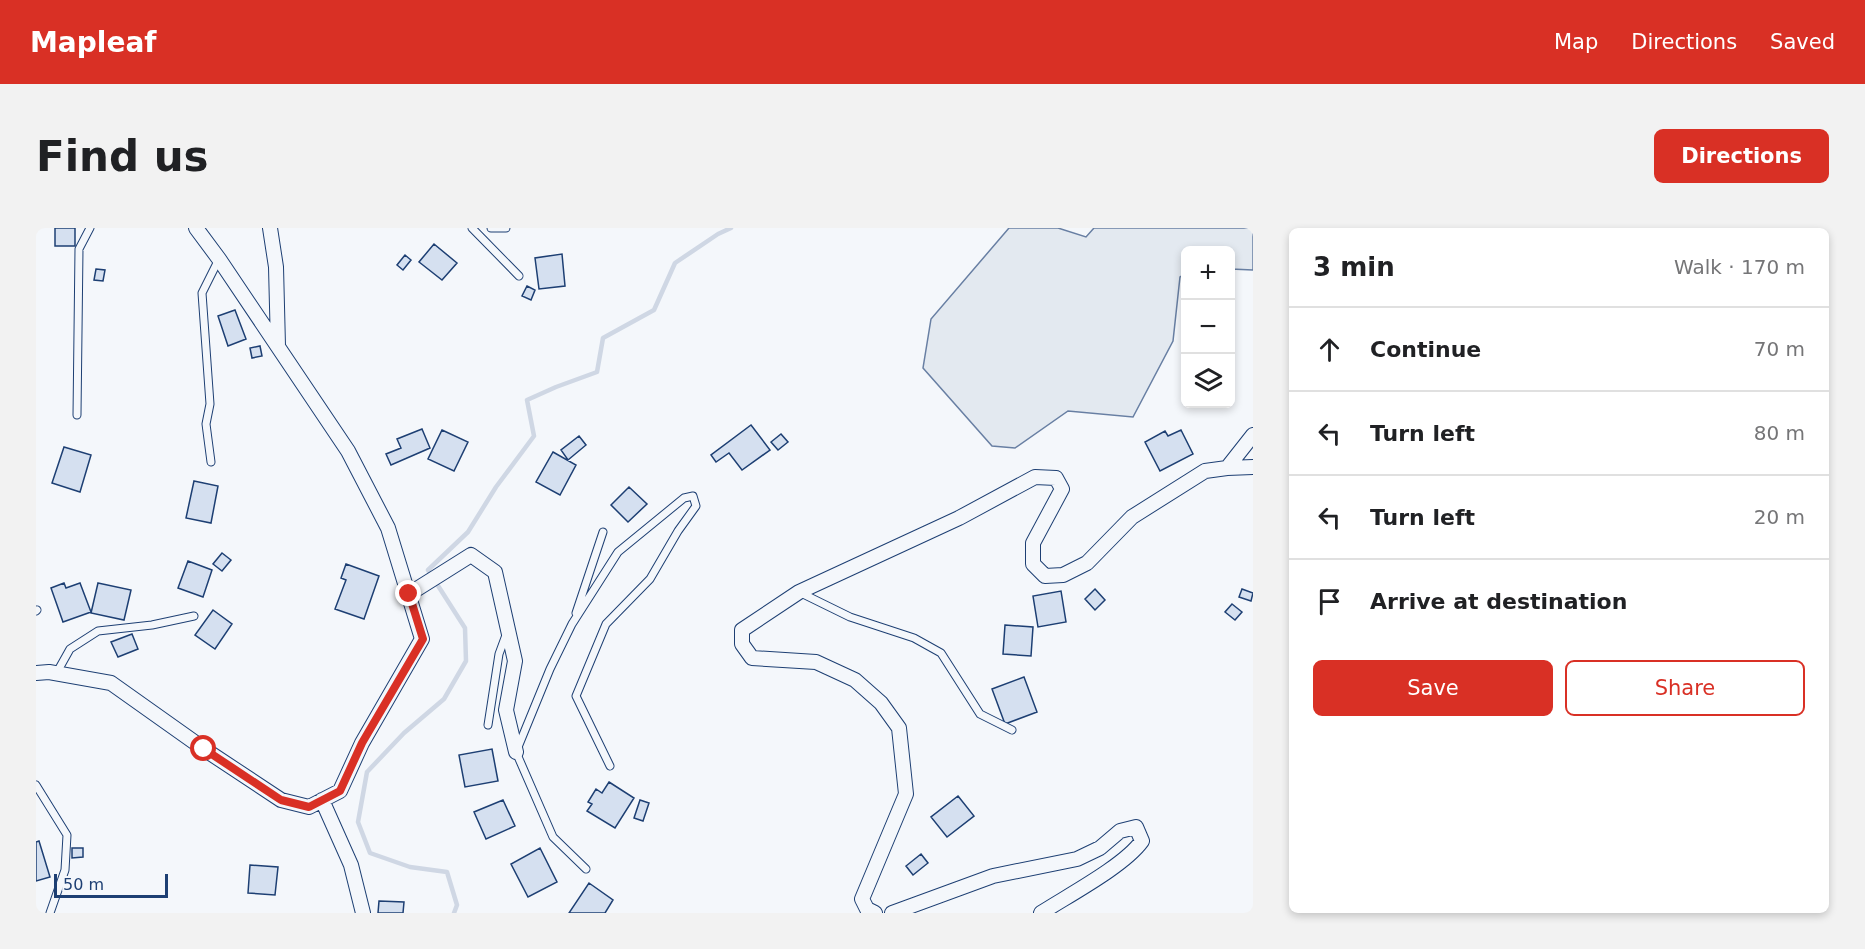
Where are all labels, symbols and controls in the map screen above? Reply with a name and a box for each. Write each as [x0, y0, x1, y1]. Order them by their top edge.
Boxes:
text: Mapleaf [30, 26, 156, 59]
text: Map [1554, 30, 1598, 54]
text: Directions [1631, 30, 1737, 54]
text: Saved [1770, 30, 1835, 54]
button: Directions [1654, 129, 1829, 183]
text: Find us [36, 132, 209, 181]
map controls [1181, 246, 1235, 408]
button: + [1181, 246, 1235, 300]
text: 3 min [1313, 252, 1395, 282]
text: Walk · 170 m [1674, 255, 1805, 279]
button: − [1181, 300, 1235, 354]
icon: ahead [1313, 333, 1346, 366]
text: Continue [1370, 337, 1481, 362]
text: 70 m [1754, 337, 1805, 361]
button: layers [1181, 354, 1235, 408]
icon: left [1313, 417, 1346, 450]
text: Turn left [1370, 421, 1475, 446]
text: 80 m [1754, 421, 1805, 445]
icon: left [1313, 501, 1346, 534]
text: Turn left [1370, 505, 1475, 530]
text: 20 m [1754, 505, 1805, 529]
route end [395, 580, 421, 606]
icon: arrive [1313, 585, 1346, 618]
text: Arrive at destination [1370, 589, 1627, 614]
button: Save [1313, 660, 1553, 716]
button: Share [1565, 660, 1805, 716]
route start [190, 735, 216, 761]
scale bar [54, 871, 168, 898]
text: 50 m [63, 875, 104, 894]

